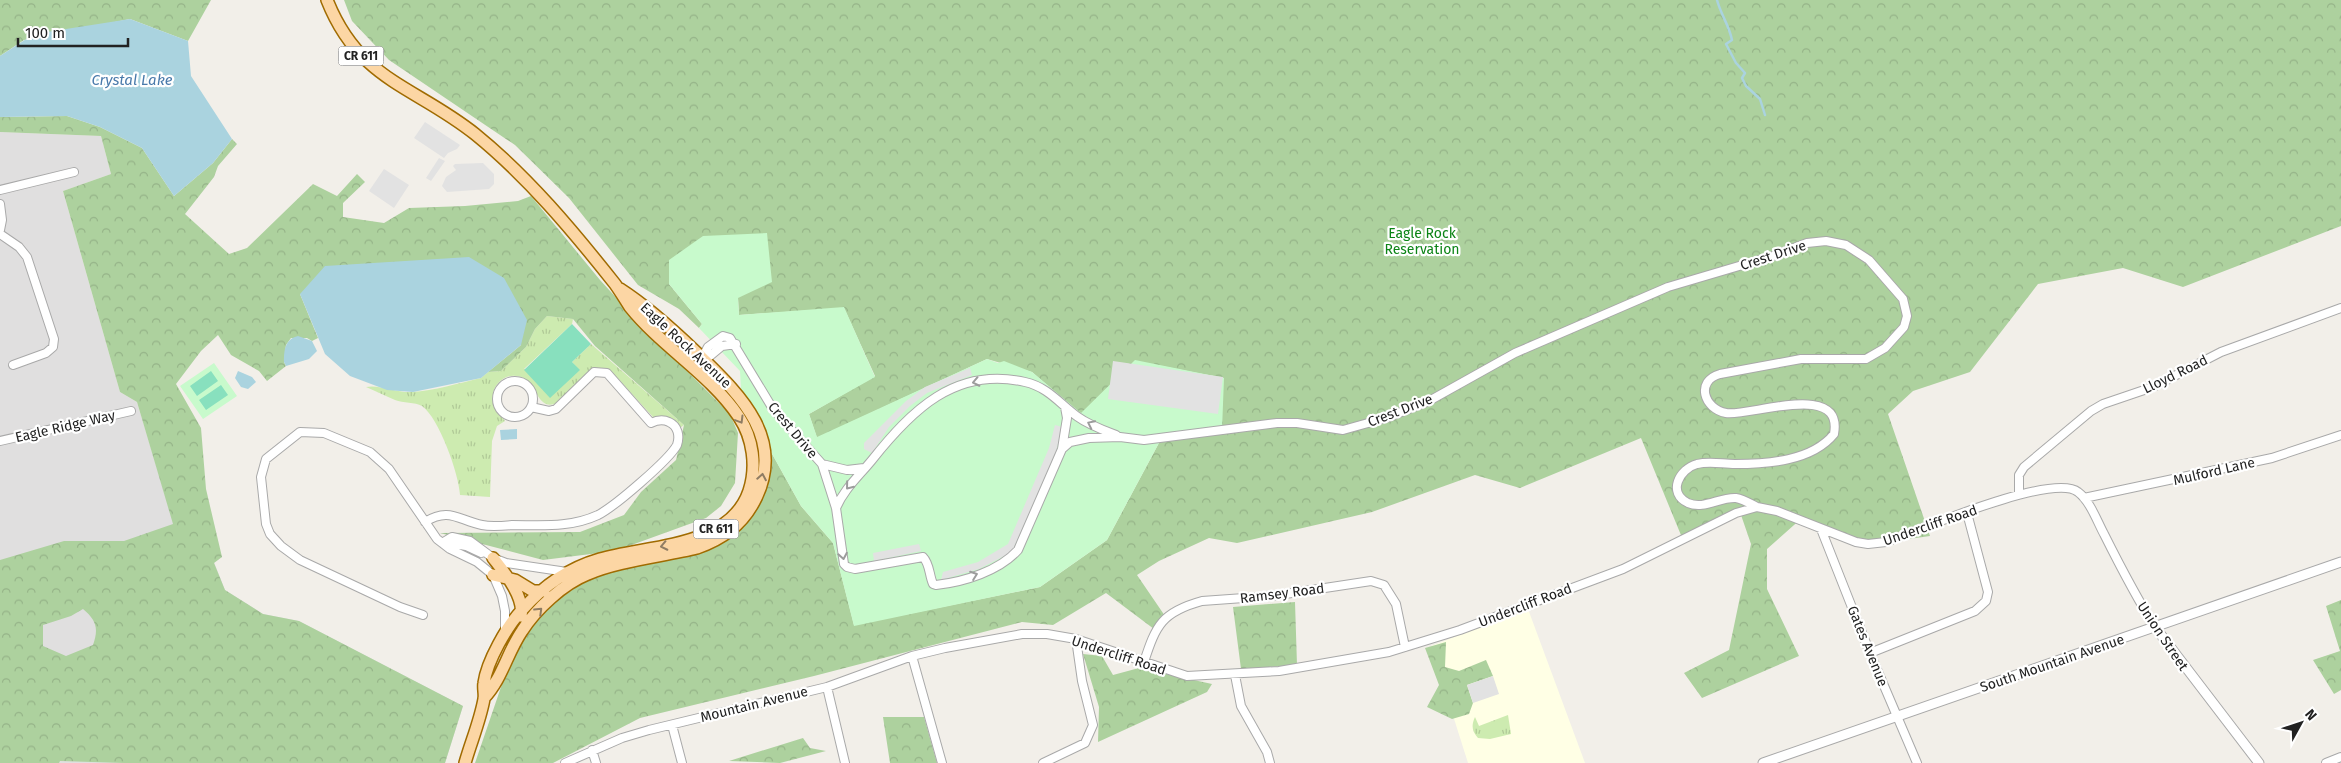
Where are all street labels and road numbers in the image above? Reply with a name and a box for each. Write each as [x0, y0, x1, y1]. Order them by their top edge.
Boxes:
road number: CR 611 [338, 46, 384, 66]
street label: Crest Drive [1738, 237, 1808, 274]
street label: Eagle Rock Avenue [637, 299, 735, 392]
street label: Lloyd Road [2140, 351, 2210, 397]
street label: Crest Drive [1365, 390, 1435, 431]
street label: Crest Drive [764, 399, 821, 462]
street label: Eagle Ridge Way [13, 407, 117, 446]
street label: Mulford Lane [2172, 454, 2257, 489]
street label: Undercliff Road [1881, 501, 1980, 550]
road number: CR 611 [694, 520, 738, 538]
street label: Ramsey Road [1239, 580, 1325, 607]
street label: Undercliff Road [1476, 580, 1574, 631]
street label: Union Street [2133, 599, 2192, 675]
street label: Gates Avenue [1844, 603, 1891, 689]
street label: South Mountain Avenue [1978, 631, 2126, 696]
street label: Undercliff Road [1069, 632, 1168, 679]
street label: Mountain Avenue [699, 683, 810, 726]

